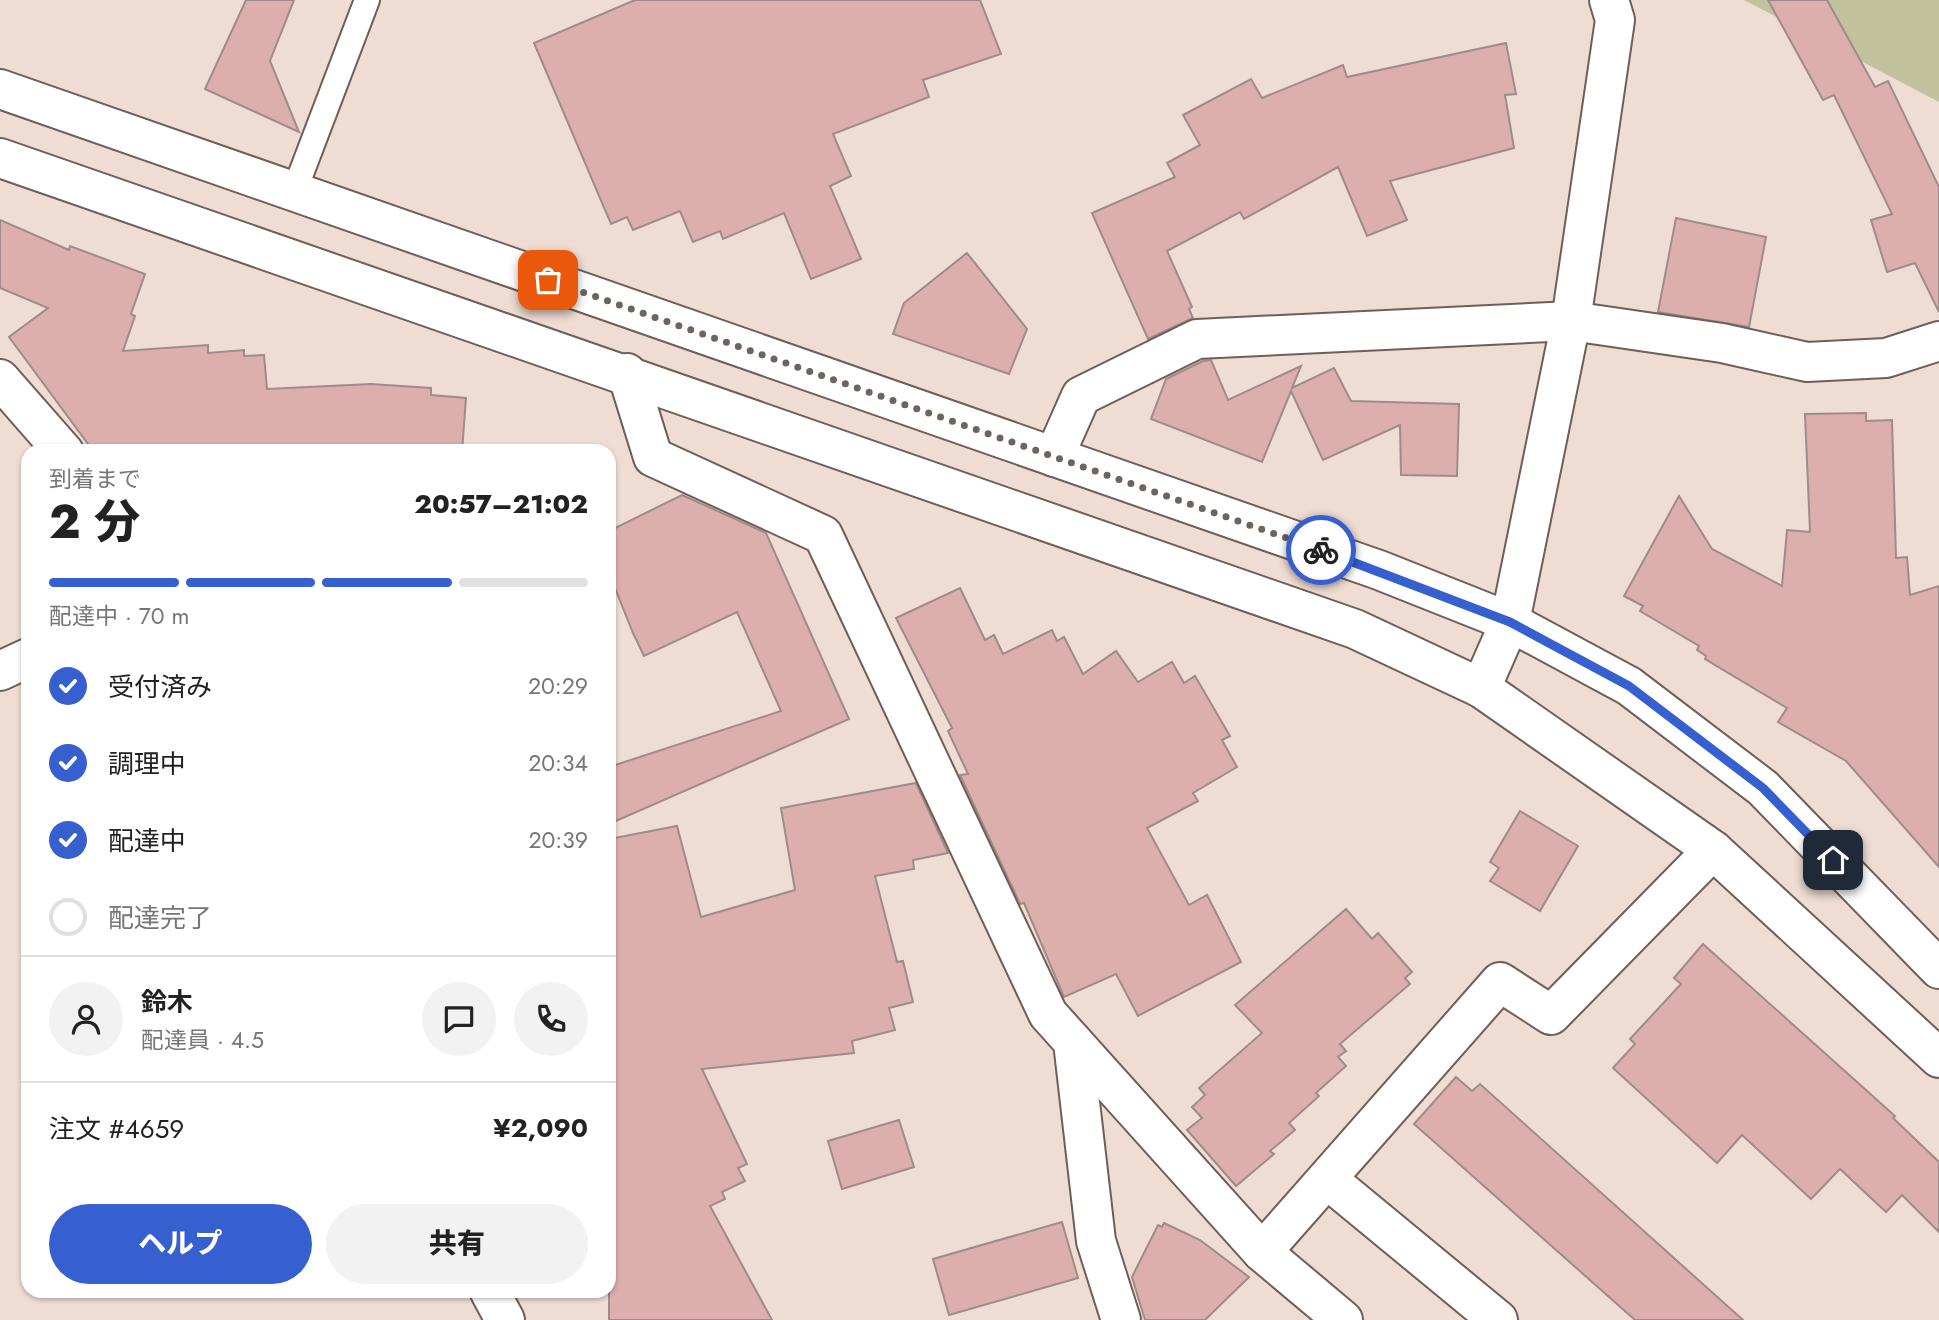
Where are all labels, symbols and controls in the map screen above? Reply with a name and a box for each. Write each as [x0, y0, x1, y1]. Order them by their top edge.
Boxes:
pin [518, 250, 578, 310]
icon: bag [529, 261, 567, 299]
text: 到着まで [49, 462, 141, 496]
text: 20:57–21:02 [414, 485, 588, 523]
text: 2 分 [49, 489, 140, 555]
courier [1286, 515, 1356, 585]
icon: bike [1302, 531, 1340, 569]
text: 配達中 · 70 m [49, 599, 189, 633]
icon: check [49, 667, 87, 705]
text: 受付済み [108, 668, 212, 706]
text: 20:29 [528, 669, 588, 703]
icon: check [49, 744, 87, 782]
text: 調理中 [108, 745, 186, 783]
text: 20:34 [528, 746, 588, 780]
icon: check [49, 821, 87, 859]
text: 配達中 [108, 822, 186, 860]
text: 20:39 [528, 823, 588, 857]
pin [1803, 830, 1863, 890]
icon: home [1814, 841, 1852, 879]
text: 配達完了 [108, 899, 212, 937]
button: person [49, 982, 123, 1056]
button: chat [422, 982, 496, 1056]
button: phone [514, 982, 588, 1056]
text: 鈴木 [141, 983, 193, 1021]
text: 配達員 · 4.5 [141, 1023, 264, 1057]
text: ¥2,090 [493, 1109, 588, 1147]
text: 注文 #4659 [49, 1110, 184, 1148]
button: ヘルプ [49, 1204, 312, 1284]
button: 共有 [326, 1204, 588, 1284]

